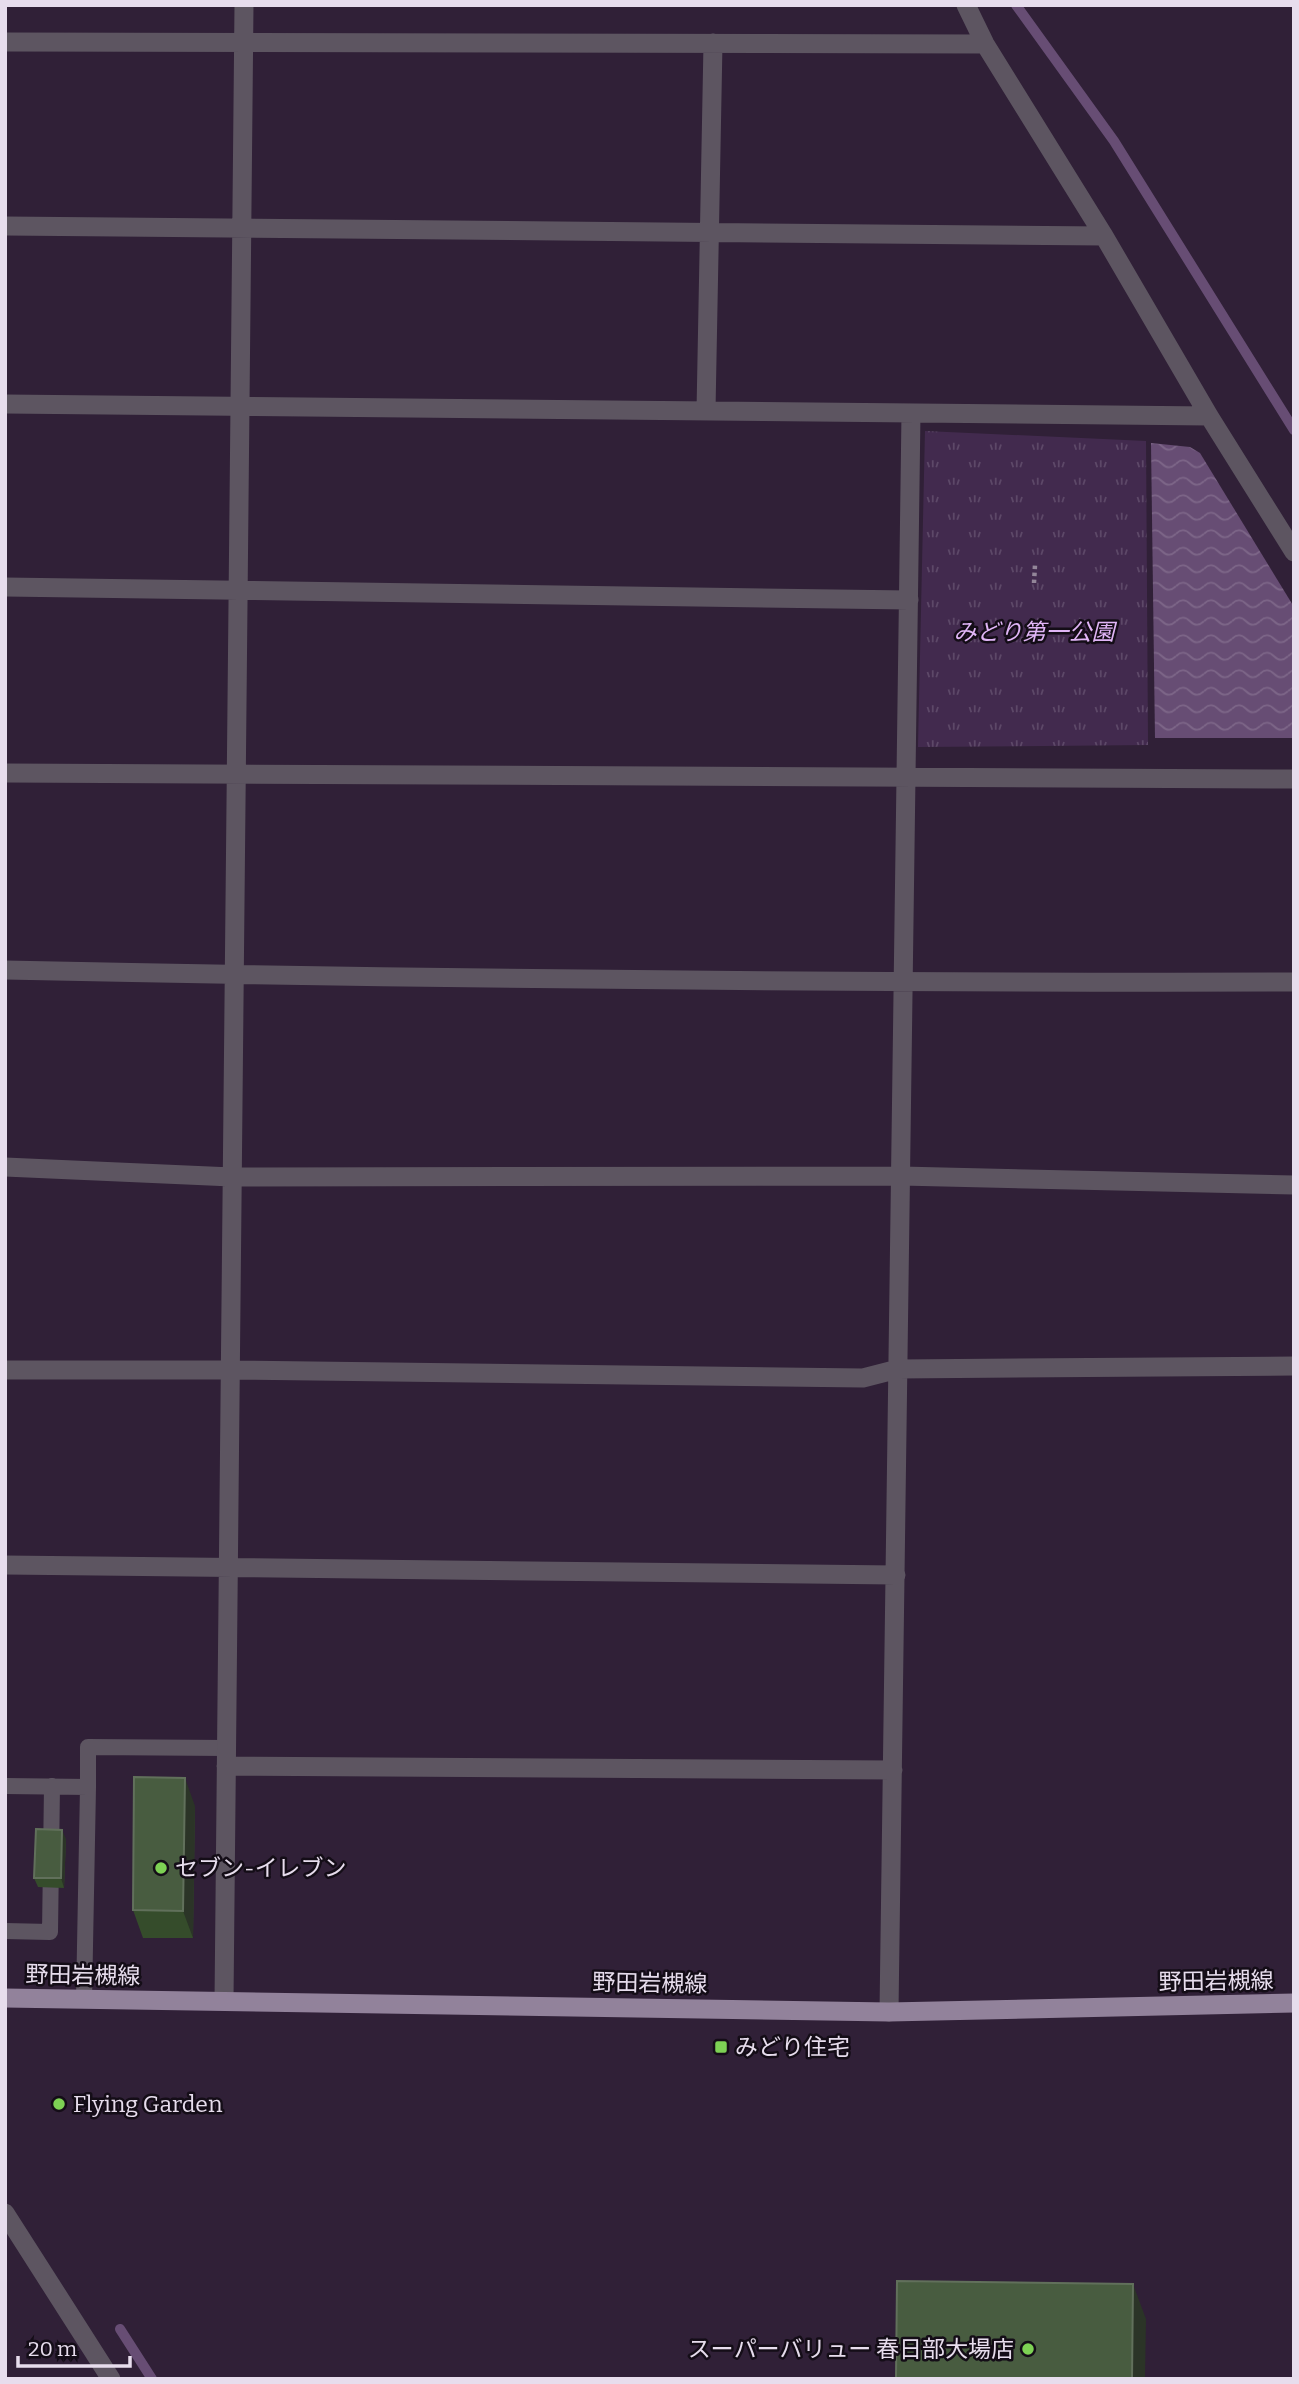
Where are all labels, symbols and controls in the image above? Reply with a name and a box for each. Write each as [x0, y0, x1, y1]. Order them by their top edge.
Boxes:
park label: みどり第一公園 [954, 618, 1118, 646]
place label: セブン-イレブン [175, 1854, 347, 1882]
marker: セブン-イレブン [153, 1860, 169, 1876]
street label: 野田岩槻線 [25, 1960, 141, 1990]
street label: 野田岩槻線 [1158, 1966, 1274, 1996]
street label: 野田岩槻線 [592, 1968, 708, 1998]
place label: みどり住宅 [735, 2033, 850, 2061]
marker: みどり住宅 [713, 2039, 729, 2055]
place label: Flying Garden [73, 2090, 223, 2118]
marker: Flying Garden [51, 2096, 67, 2112]
scale bar [18, 2324, 130, 2368]
place label: スーパーバリュー 春日部大場店 [688, 2335, 1014, 2363]
text: 20 m [28, 2336, 77, 2362]
marker: スーパーバリュー 春日部大場店 [1020, 2341, 1036, 2357]

